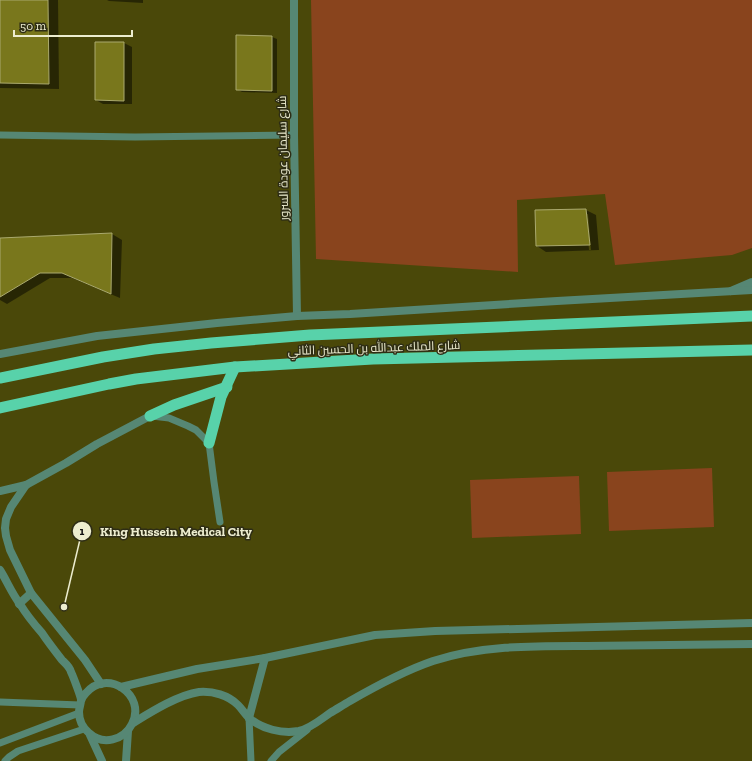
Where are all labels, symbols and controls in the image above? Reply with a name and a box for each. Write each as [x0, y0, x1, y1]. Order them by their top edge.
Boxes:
scale bar [14, 12, 132, 38]
text: 50 m [20, 19, 47, 33]
street label: شارع سليمان عودة السرور [275, 95, 292, 222]
street label: شارع الملك عبدالله بن الحسين الثاني [287, 337, 461, 361]
callout: King Hussein Medical City [72, 518, 259, 543]
text: 1 [80, 524, 85, 538]
text: King Hussein Medical City [100, 524, 252, 539]

